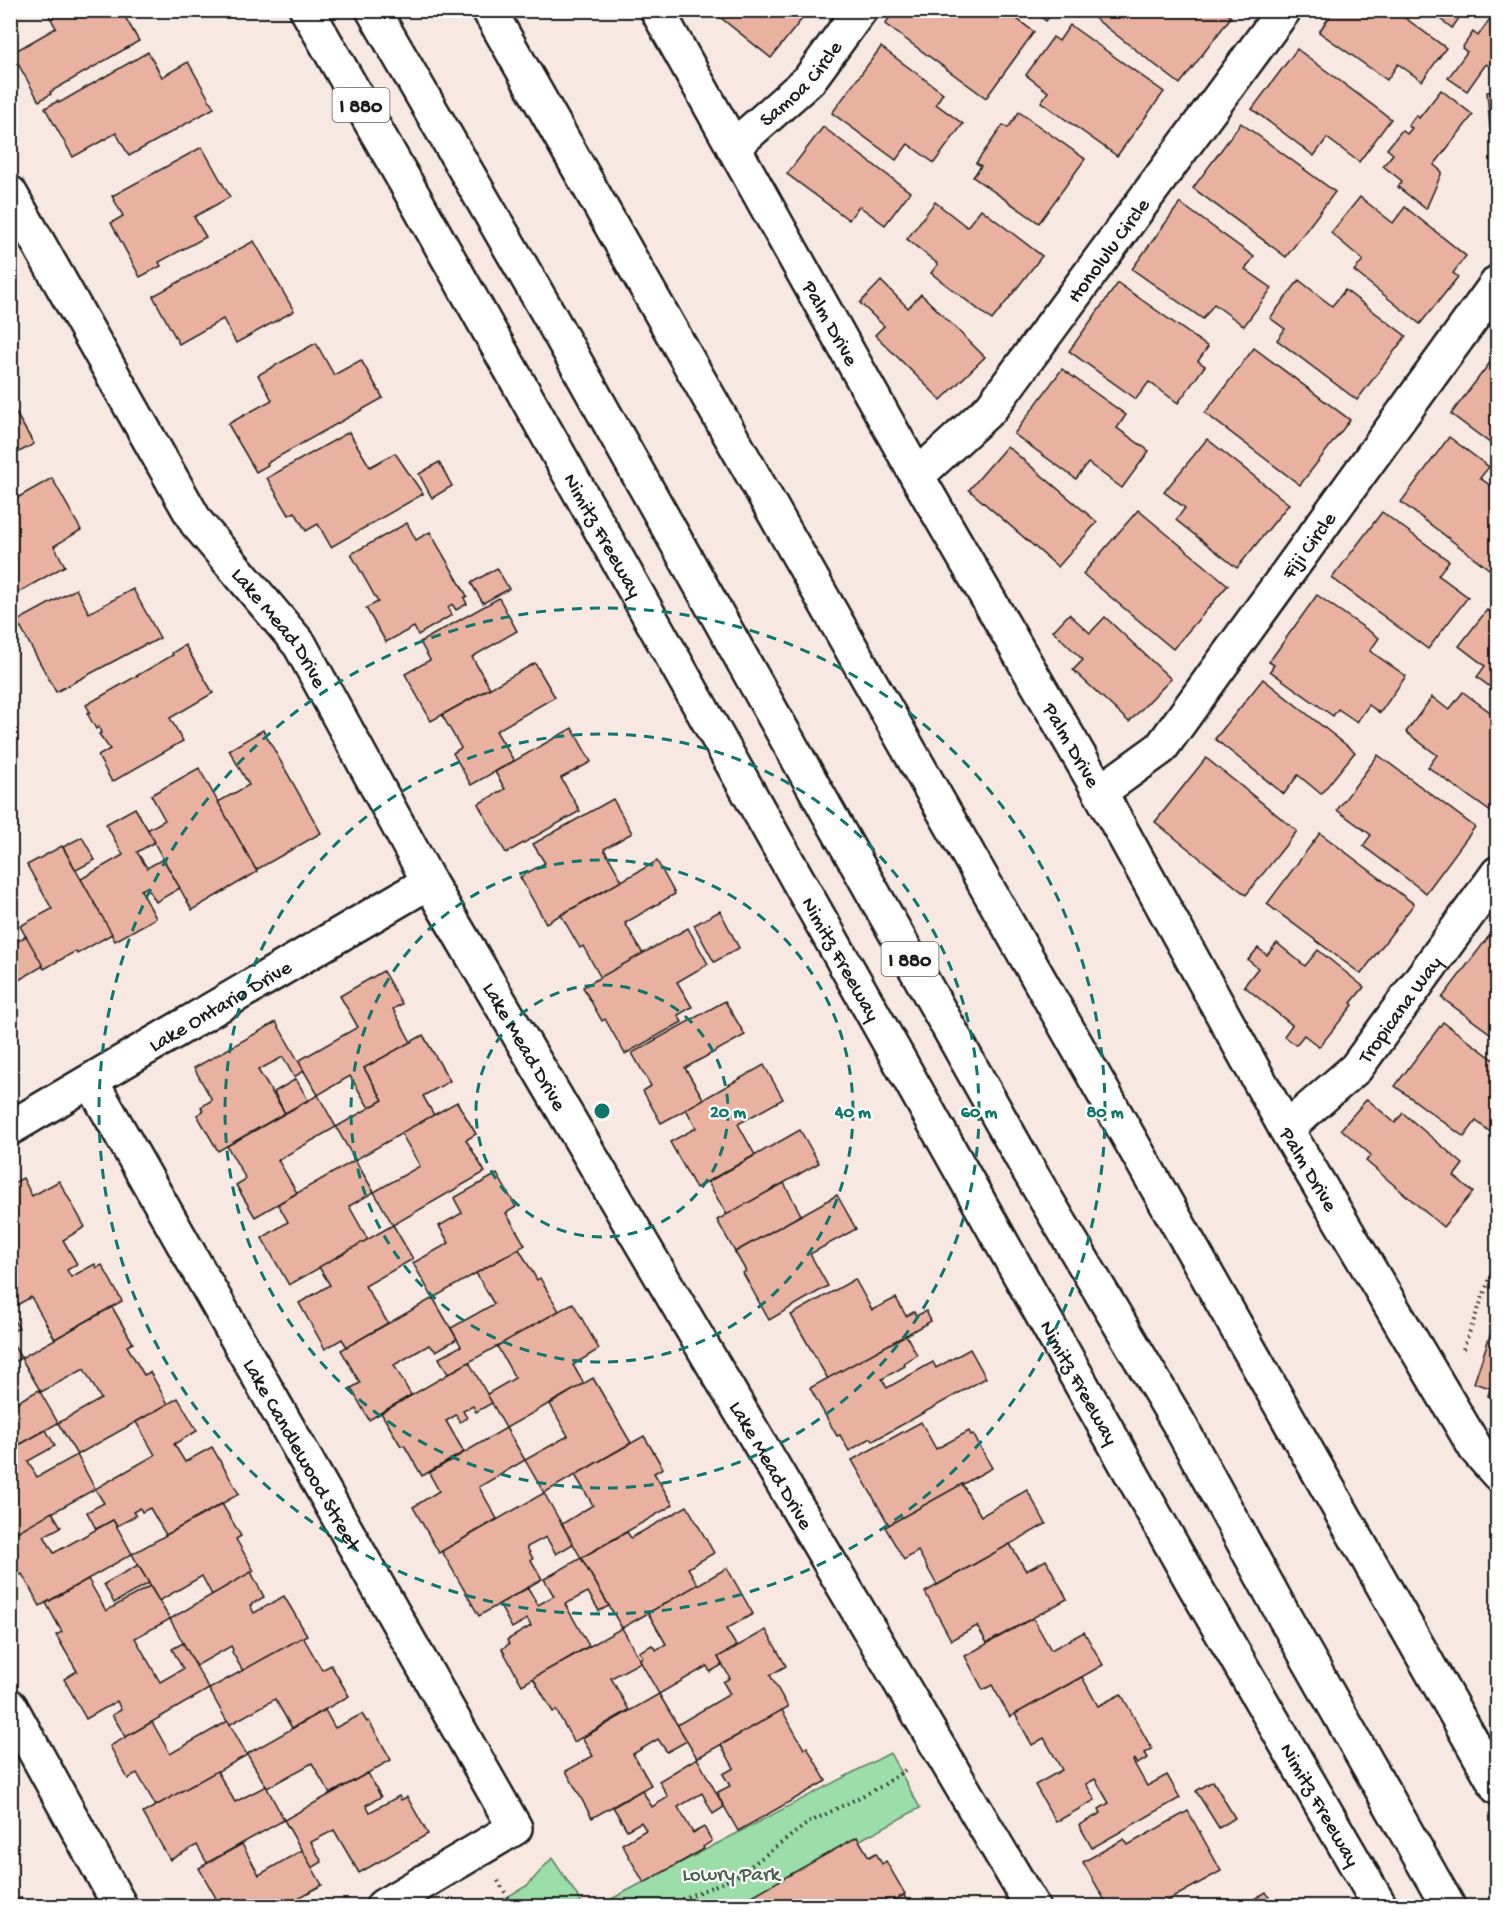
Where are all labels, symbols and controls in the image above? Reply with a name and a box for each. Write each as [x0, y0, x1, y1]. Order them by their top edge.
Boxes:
street label: Samoa Circle [756, 36, 850, 134]
road number: I 880 [332, 88, 389, 122]
street label: Honolulu Circle [1064, 194, 1158, 309]
street label: Palm Drive [794, 276, 863, 372]
street label: Nimitz Freeway [556, 470, 646, 603]
street label: Fiji Circle [1278, 507, 1344, 586]
street label: Lake Mead Drive [224, 564, 331, 694]
street label: Palm Drive [1035, 699, 1104, 794]
street label: Nimitz Freeway [794, 894, 884, 1027]
road number: I 880 [882, 942, 938, 976]
street label: Tropicana Way [1354, 952, 1449, 1070]
street label: Lake Ontario Drive [146, 956, 298, 1060]
street label: Lake Mead Drive [475, 979, 571, 1117]
centre of rings [592, 1101, 612, 1121]
text: 20 m [710, 1103, 746, 1124]
text: 40 m [834, 1103, 871, 1124]
text: 60 m [961, 1103, 997, 1124]
text: 80 m [1086, 1103, 1124, 1124]
street label: Palm Drive [1271, 1123, 1342, 1218]
street label: Nimitz Freeway [1032, 1317, 1122, 1451]
street label: Lake Candlewood Street [235, 1355, 365, 1558]
street label: Lake Mead Drive [722, 1398, 817, 1536]
street label: Nimitz Freeway [1272, 1740, 1364, 1872]
park label: Lowry Park [682, 1864, 782, 1889]

